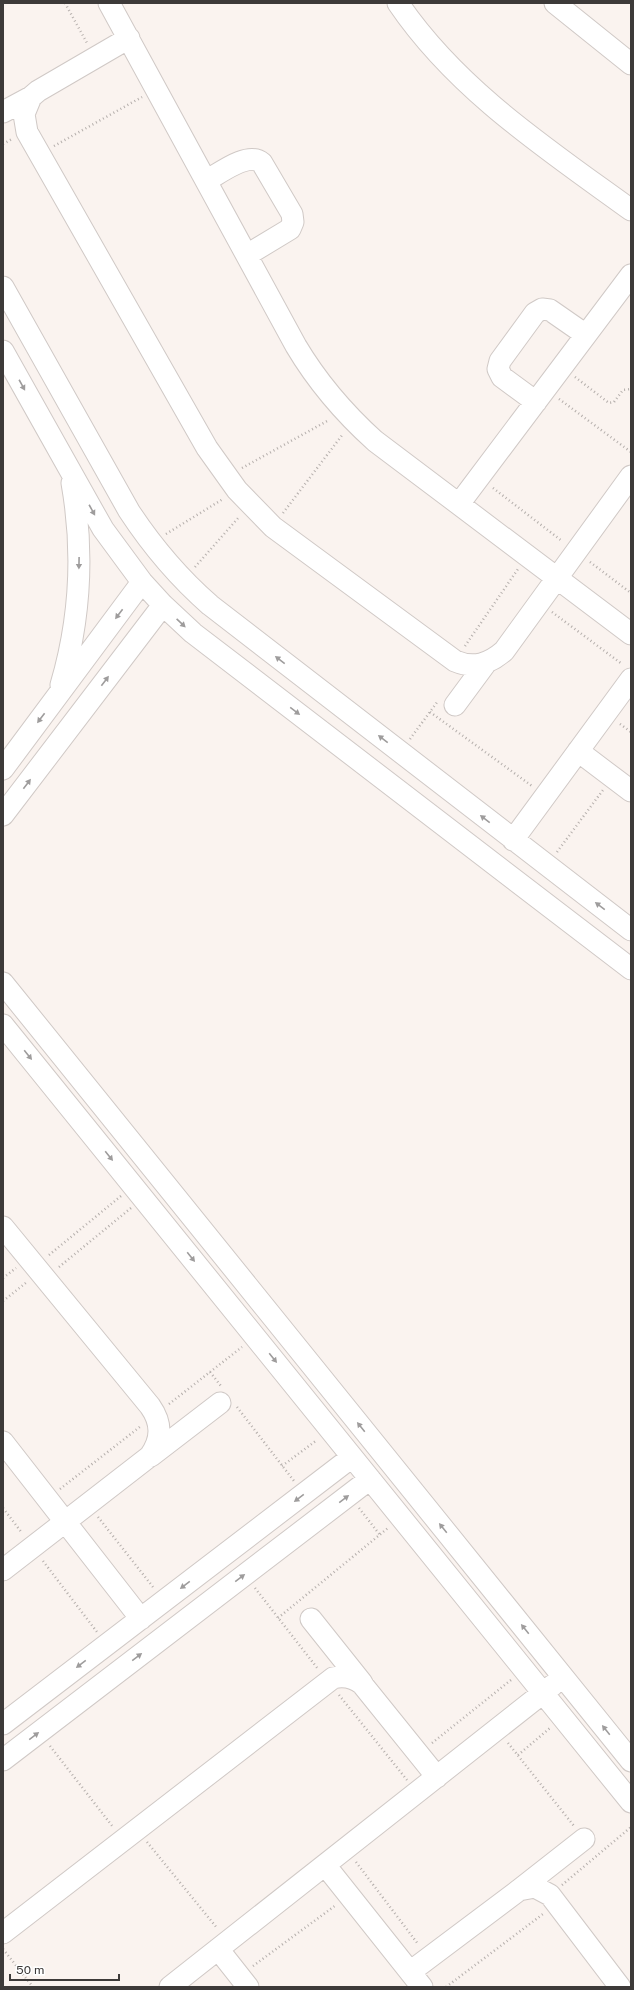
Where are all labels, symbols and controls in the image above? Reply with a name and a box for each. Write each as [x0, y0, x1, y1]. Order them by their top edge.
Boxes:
one-way arrow [19, 379, 25, 391]
one-way arrow [89, 505, 96, 516]
one-way arrow [76, 557, 82, 570]
one-way arrow [114, 608, 123, 619]
one-way arrow [177, 618, 186, 627]
one-way arrow [274, 655, 285, 664]
one-way arrow [101, 676, 109, 686]
one-way arrow [289, 707, 300, 716]
one-way arrow [37, 713, 45, 723]
one-way arrow [377, 735, 388, 744]
one-way arrow [22, 779, 31, 790]
one-way arrow [480, 815, 491, 823]
one-way arrow [594, 902, 605, 911]
one-way arrow [23, 1050, 32, 1060]
one-way arrow [105, 1150, 114, 1161]
one-way arrow [187, 1252, 195, 1263]
one-way arrow [268, 1353, 277, 1364]
one-way arrow [357, 1421, 366, 1432]
one-way arrow [293, 1493, 304, 1502]
one-way arrow [338, 1495, 349, 1504]
one-way arrow [439, 1523, 447, 1533]
one-way arrow [235, 1574, 246, 1583]
one-way arrow [179, 1581, 190, 1589]
one-way arrow [520, 1624, 529, 1635]
one-way arrow [132, 1653, 143, 1662]
one-way arrow [76, 1660, 87, 1668]
one-way arrow [602, 1725, 611, 1736]
one-way arrow [29, 1733, 39, 1741]
scale bar [10, 1956, 119, 1982]
text: 50 m [16, 1963, 44, 1977]

